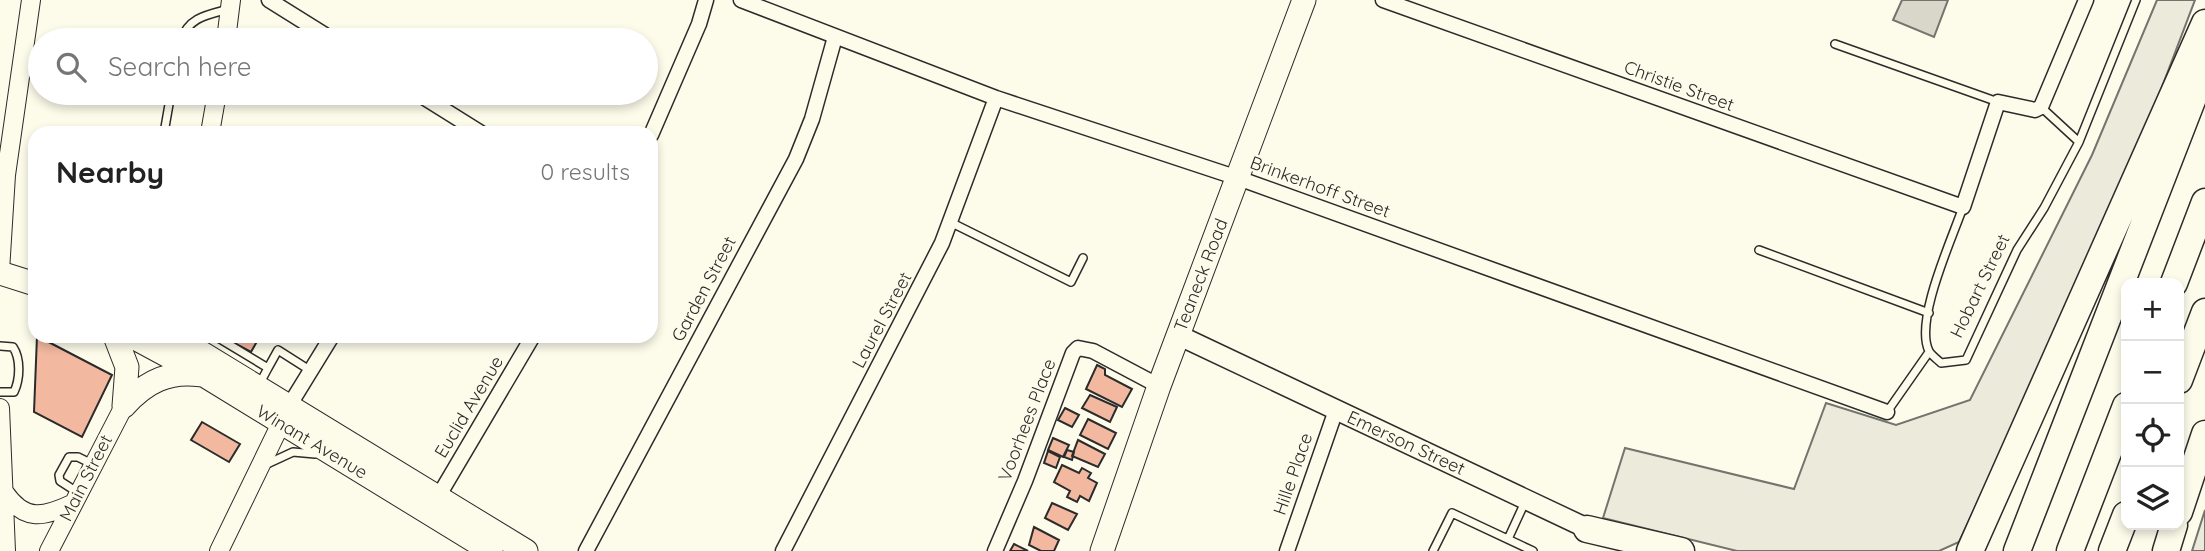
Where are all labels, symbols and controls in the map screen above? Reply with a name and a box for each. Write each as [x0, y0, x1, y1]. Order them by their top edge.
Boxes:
search box [28, 28, 658, 105]
icon: search [52, 48, 90, 86]
text: Search here [108, 50, 252, 83]
street label: Christie Street [1621, 55, 1737, 116]
street label: Brinkerhoff Street [1247, 151, 1393, 223]
text: Nearby [56, 153, 164, 191]
text: 0 results [541, 157, 630, 186]
street label: Teaneck Road [1168, 215, 1233, 334]
street label: Hobart Street [1944, 230, 2015, 342]
street label: Garden Street [666, 232, 741, 345]
street label: Laurel Street [847, 268, 916, 372]
map controls [2121, 278, 2184, 530]
button: + [2121, 278, 2184, 341]
button: − [2121, 341, 2184, 404]
street label: Euclid Avenue [429, 352, 508, 462]
street label: Voorhees Place [993, 355, 1060, 484]
street label: Winant Avenue [253, 399, 372, 484]
button: locate [2121, 404, 2184, 467]
street label: Emerson Street [1344, 405, 1469, 480]
street label: Hille Place [1268, 430, 1317, 518]
street label: Main Street [54, 431, 117, 525]
button: layers [2121, 467, 2184, 530]

